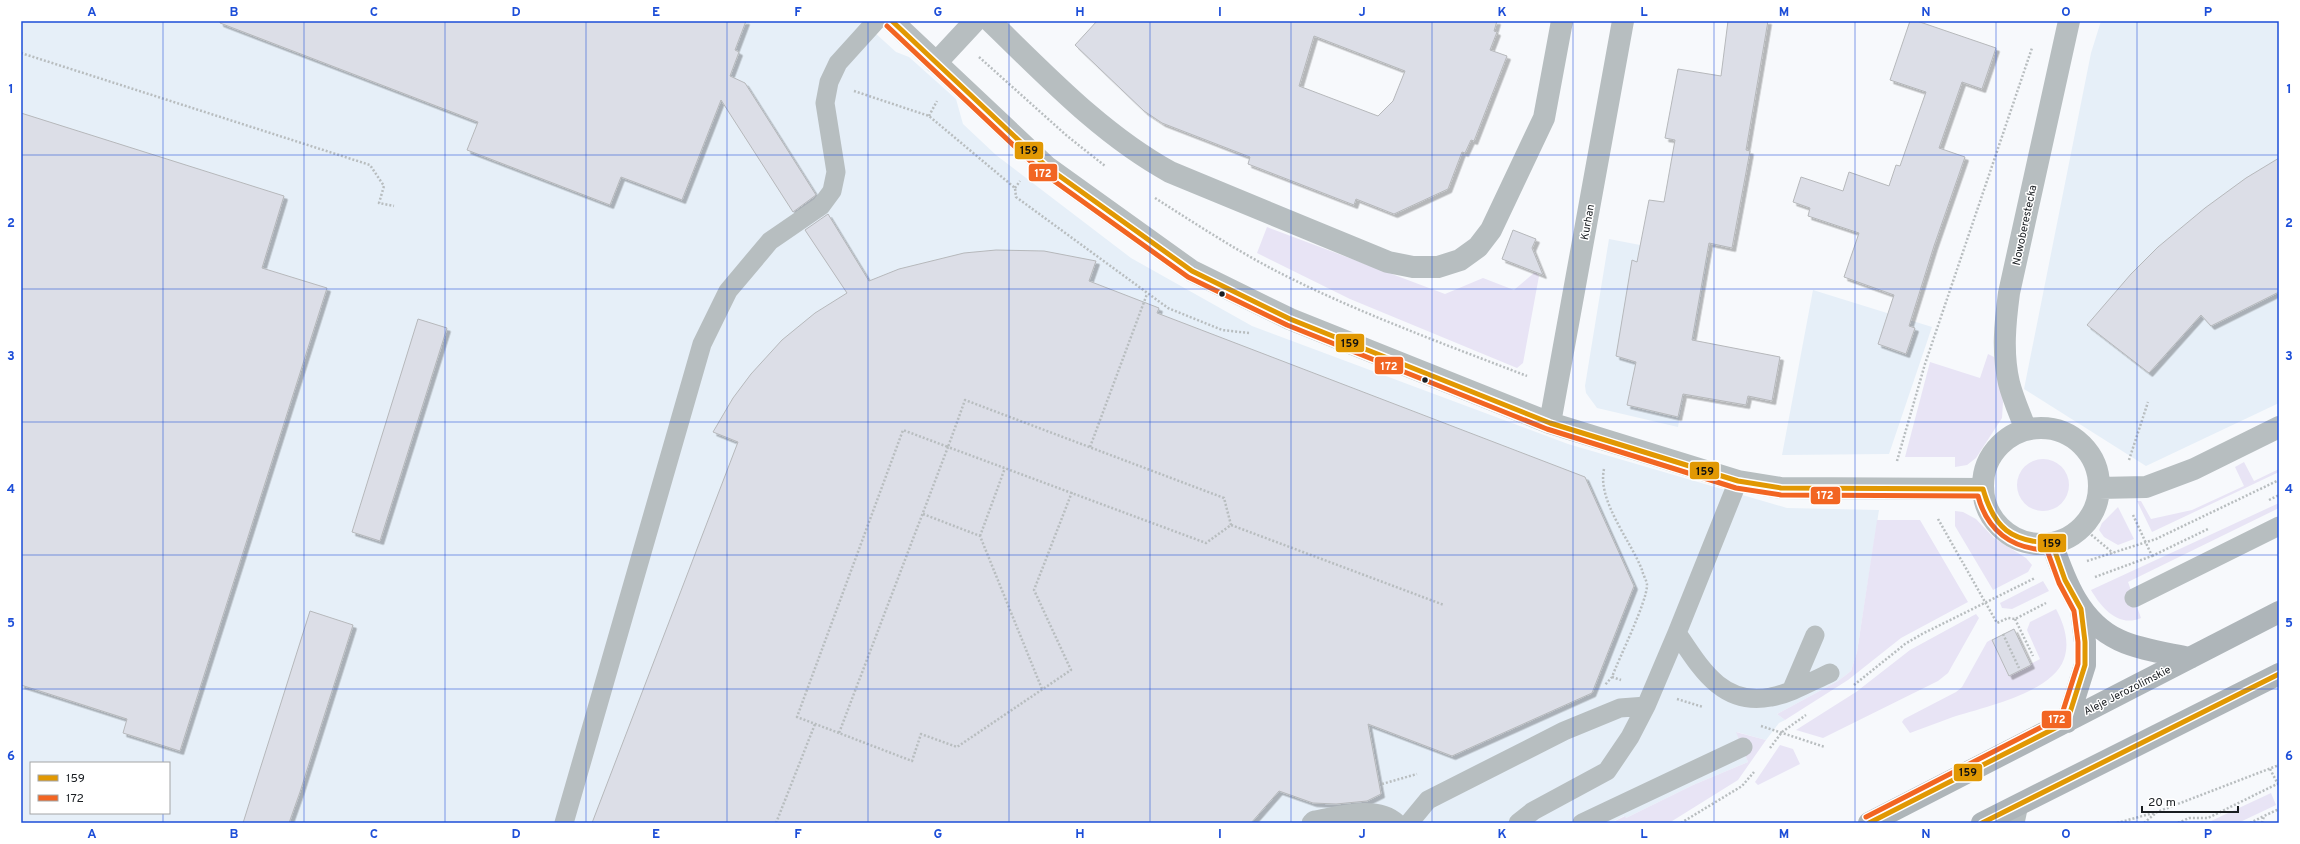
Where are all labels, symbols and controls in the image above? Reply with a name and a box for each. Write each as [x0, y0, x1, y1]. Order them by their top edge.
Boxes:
text: A [87, 5, 97, 21]
text: B [230, 5, 239, 21]
text: C [370, 5, 378, 21]
text: D [511, 5, 521, 21]
text: E [652, 5, 660, 21]
text: F [794, 5, 802, 21]
text: G [934, 5, 943, 21]
text: H [1075, 5, 1085, 21]
text: I [1218, 5, 1222, 21]
text: J [1358, 5, 1366, 21]
text: K [1497, 5, 1507, 21]
text: L [1640, 5, 1648, 21]
text: M [1779, 5, 1789, 21]
text: N [1921, 5, 1931, 21]
text: O [2061, 5, 2071, 21]
text: P [2204, 5, 2213, 21]
text: 1 [8, 82, 14, 98]
text: 1 [2286, 82, 2292, 98]
line badge: 159 [1014, 141, 1044, 160]
text: 159 [1020, 144, 1038, 158]
line badge: 172 [1028, 163, 1058, 182]
text: 172 [1035, 167, 1051, 181]
street label: Nowoberestecka [2010, 183, 2040, 267]
street label: Kurhan [1578, 203, 1598, 241]
text: 2 [7, 216, 15, 232]
text: 2 [2285, 216, 2293, 232]
unlabelled marker [1217, 289, 1227, 299]
line badge: 159 [1335, 333, 1365, 353]
text: 159 [1341, 337, 1359, 351]
text: 3 [7, 349, 15, 365]
text: 3 [2285, 349, 2293, 365]
line badge: 172 [1374, 356, 1404, 375]
text: 172 [1381, 360, 1397, 374]
unlabelled marker [1420, 375, 1430, 385]
line badge: 159 [1689, 461, 1720, 480]
text: 159 [1696, 465, 1714, 479]
text: 4 [7, 482, 15, 498]
text: 4 [2285, 482, 2293, 498]
line badge: 172 [1810, 486, 1841, 505]
text: 172 [1817, 489, 1833, 503]
line badge: 159 [2037, 533, 2067, 553]
text: 159 [2043, 537, 2061, 551]
text: 5 [7, 616, 15, 632]
text: 5 [2285, 616, 2293, 632]
street label: Aleje Jerozolimskie [2082, 663, 2173, 719]
line badge: 172 [2041, 710, 2072, 729]
text: 172 [2049, 713, 2065, 727]
text: 6 [7, 749, 15, 765]
text: 6 [2285, 749, 2293, 765]
legend [30, 762, 170, 814]
line badge: 159 [1953, 763, 1983, 782]
text: 159 [1959, 766, 1977, 780]
text: 159 [66, 771, 85, 787]
scale bar [2142, 788, 2238, 814]
text: 172 [66, 791, 84, 807]
text: 20 m [2148, 795, 2176, 811]
text: A [87, 827, 97, 843]
text: B [230, 827, 239, 843]
text: C [370, 827, 378, 843]
text: D [511, 827, 521, 843]
text: E [652, 827, 660, 843]
text: F [794, 827, 802, 843]
text: G [934, 827, 943, 843]
text: H [1075, 827, 1085, 843]
text: I [1218, 827, 1222, 843]
text: J [1358, 827, 1366, 843]
text: K [1497, 827, 1507, 843]
text: L [1640, 827, 1648, 843]
text: M [1779, 827, 1789, 843]
text: N [1921, 827, 1931, 843]
text: O [2061, 827, 2071, 843]
text: P [2204, 827, 2213, 843]

